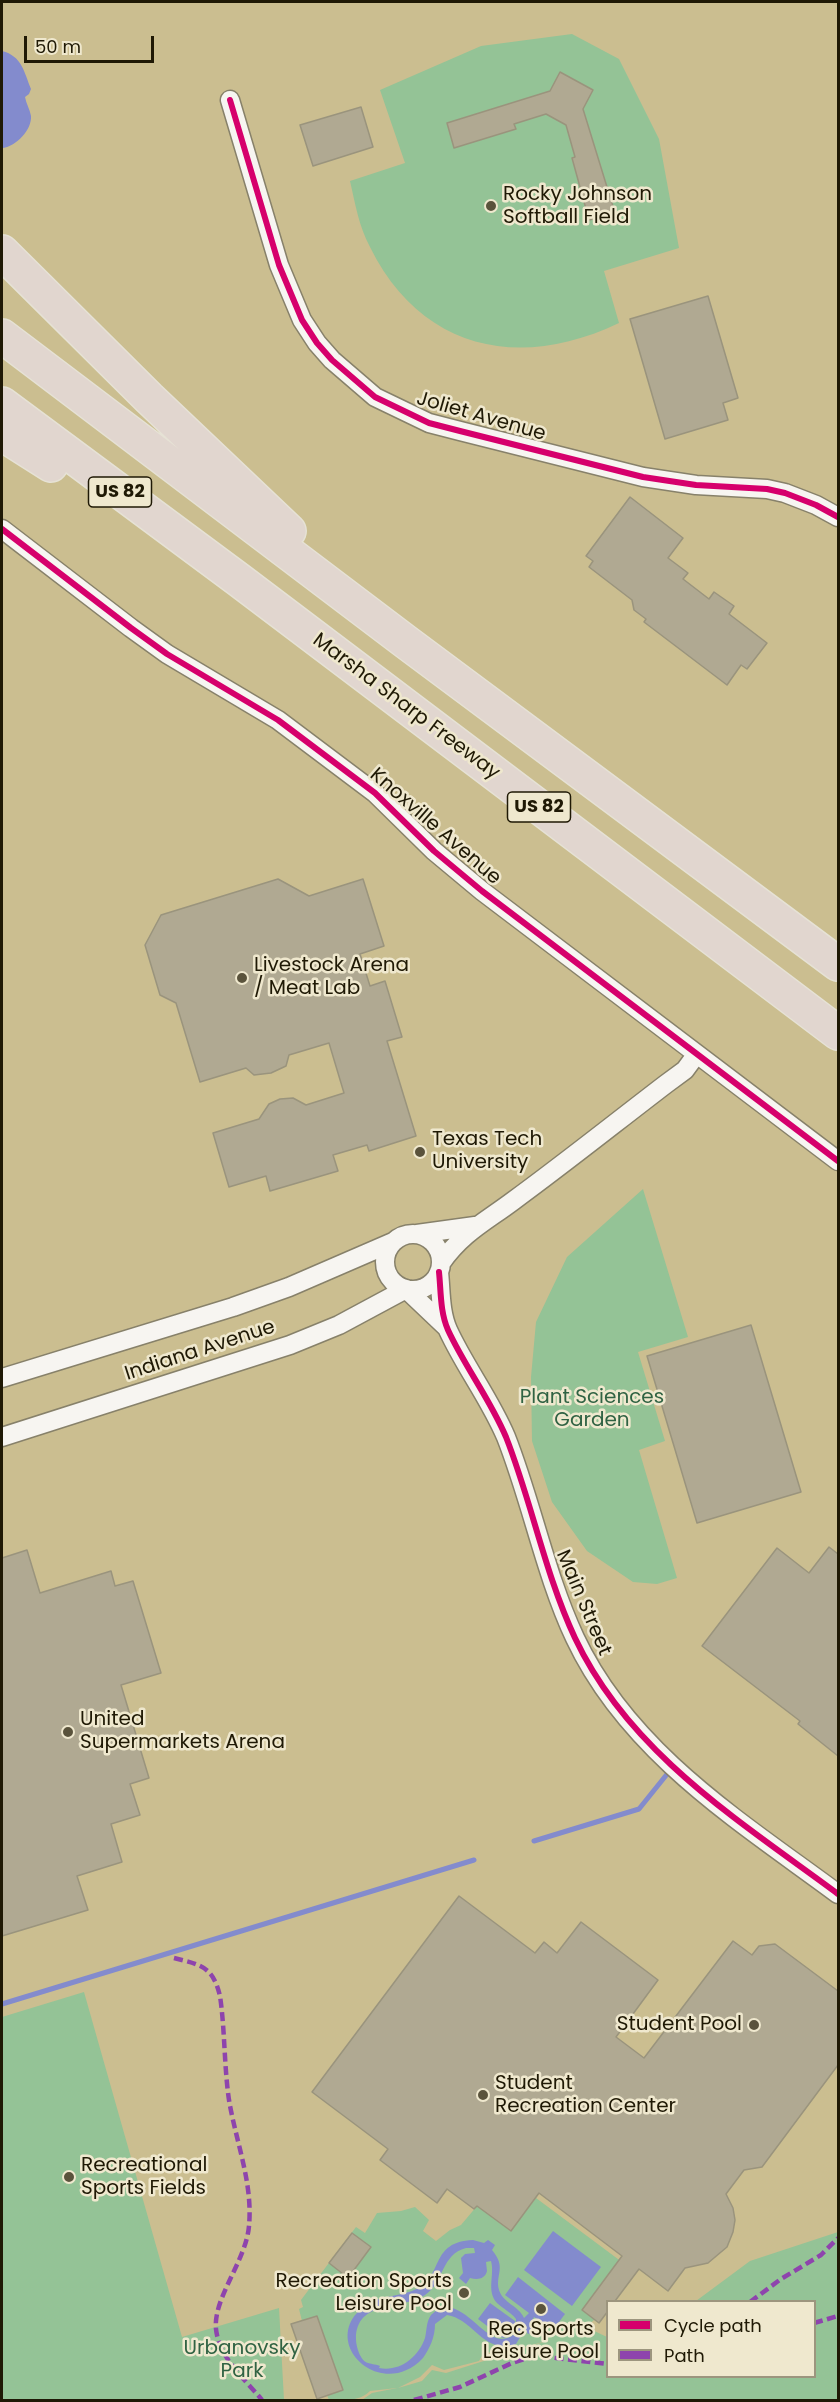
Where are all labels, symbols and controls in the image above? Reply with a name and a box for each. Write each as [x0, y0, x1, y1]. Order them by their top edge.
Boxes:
scale bar [27, 24, 158, 62]
text: 50 m [35, 34, 81, 59]
place label: Rocky Johnson Softball Field [503, 183, 652, 230]
marker: Rocky Johnson Softball Field [484, 199, 498, 213]
street label: Joliet Avenue [414, 387, 548, 447]
road number: US 82 [88, 477, 152, 507]
street label: Marsha Sharp Freeway [308, 629, 504, 785]
street label: Knoxville Avenue [364, 763, 506, 891]
road number: US 82 [508, 792, 570, 822]
place label: Livestock Arena / Meat Lab [254, 954, 409, 1001]
marker: Livestock Arena / Meat Lab [235, 971, 249, 985]
place label: Texas Tech University [432, 1128, 542, 1175]
marker: Texas Tech University [413, 1145, 427, 1159]
street label: Indiana Avenue [122, 1315, 278, 1387]
park label: Plant Sciences Garden [520, 1386, 664, 1433]
street label: Main Street [550, 1547, 616, 1659]
place label: United Supermarkets Arena [80, 1708, 285, 1755]
marker: United Supermarkets Arena [61, 1725, 75, 1739]
place label: Student Pool [617, 2013, 742, 2037]
marker: Student Pool [747, 2018, 761, 2032]
place label: Student Recreation Center [495, 2072, 676, 2119]
marker: Student Recreation Center [476, 2088, 490, 2102]
place label: Recreational Sports Fields [81, 2154, 207, 2201]
marker: Recreational Sports Fields [62, 2170, 76, 2184]
place label: Recreation Sports Leisure Pool [276, 2270, 452, 2317]
marker: Recreation Sports Leisure Pool [457, 2286, 471, 2300]
legend [606, 2300, 816, 2378]
marker: Rec Sports Leisure Pool [534, 2302, 548, 2316]
text: Cycle path [664, 2313, 762, 2338]
place label: Rec Sports Leisure Pool [483, 2318, 599, 2365]
park label: Urbanovsky Park [184, 2337, 300, 2384]
text: Path [664, 2343, 705, 2368]

